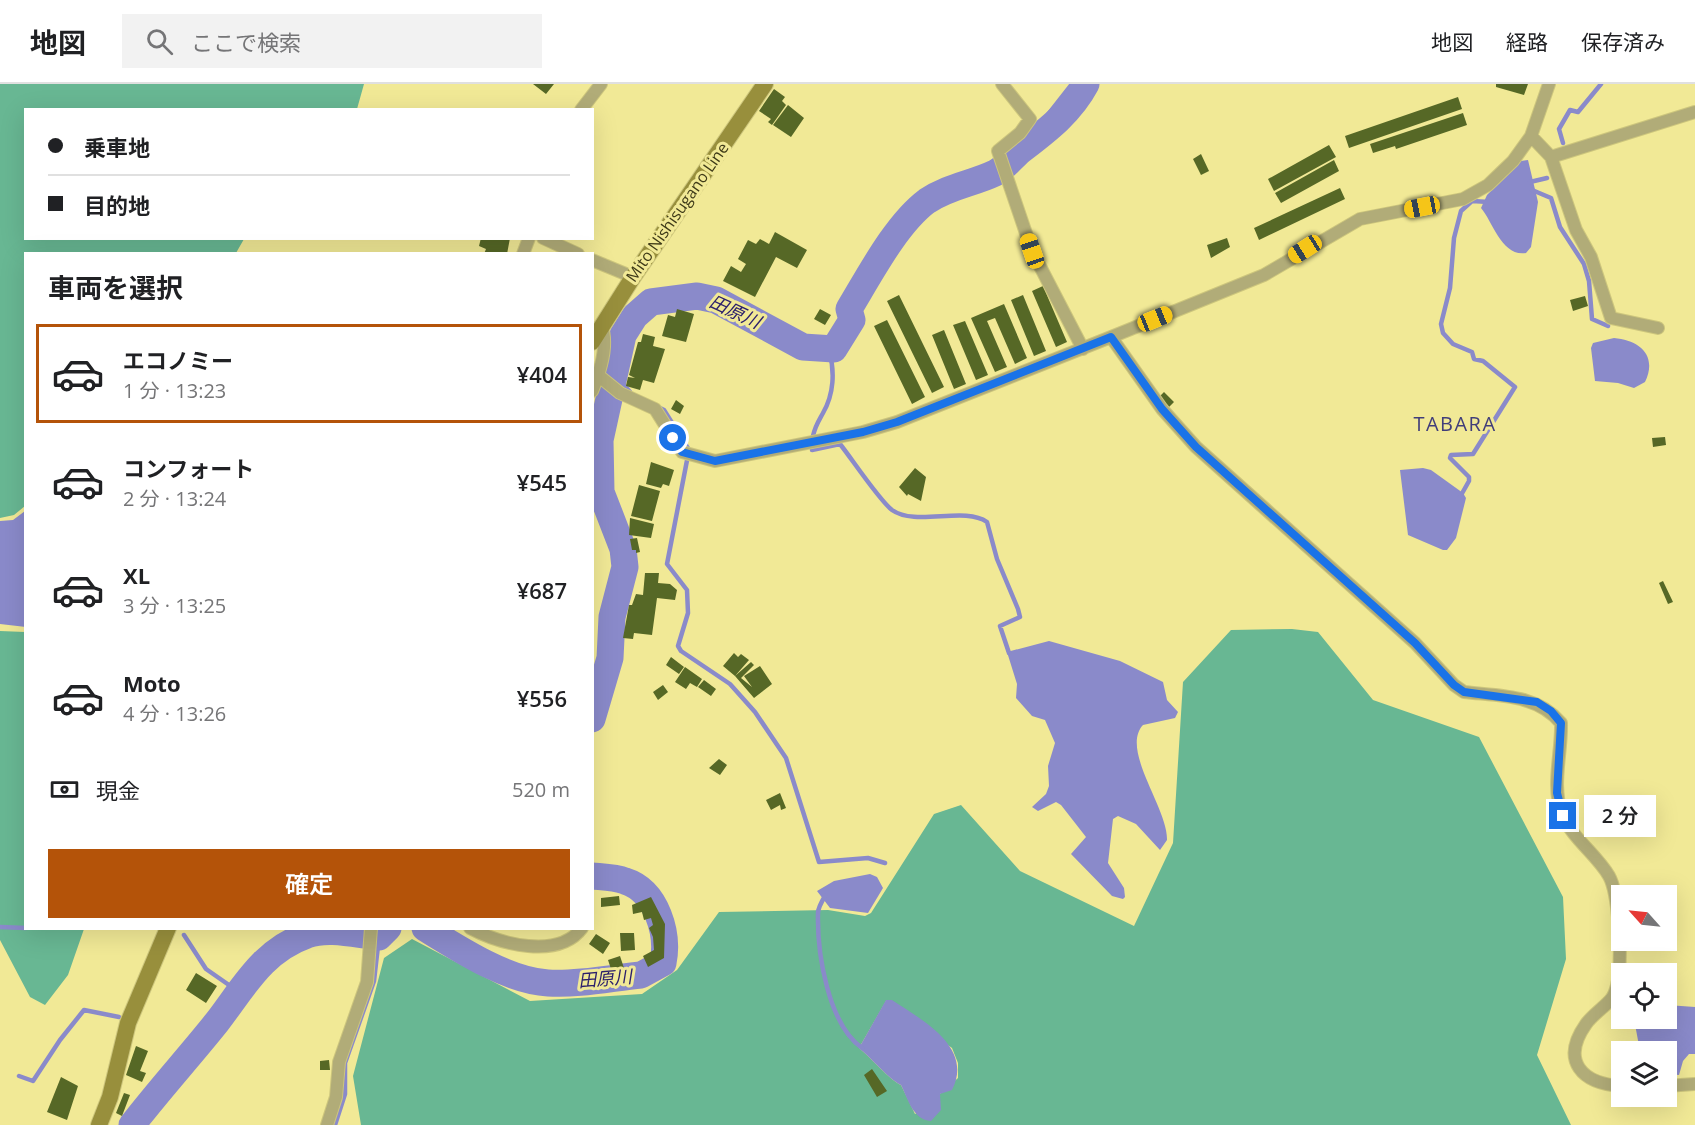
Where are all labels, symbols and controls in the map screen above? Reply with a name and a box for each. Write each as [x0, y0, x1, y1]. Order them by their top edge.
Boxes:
search box [122, 14, 542, 68]
text: 地図 [30, 23, 86, 61]
icon: search [143, 25, 176, 58]
text: ここで検索 [191, 27, 301, 57]
text: 地図 [1431, 28, 1473, 56]
text: 経路 [1506, 28, 1548, 56]
text: 保存済み [1581, 28, 1665, 56]
text: 乗車地 [84, 132, 150, 162]
street label: Mito Nishisugano Line [621, 138, 733, 286]
text: 目的地 [84, 190, 150, 220]
car [1403, 195, 1441, 219]
car [1018, 231, 1046, 271]
car [1285, 232, 1325, 266]
text: 車両を選択 [48, 269, 183, 306]
water label: 田原川 [706, 289, 767, 334]
car [1135, 304, 1175, 334]
text: エコノミー [123, 345, 233, 375]
icon: car [51, 347, 105, 401]
text: ¥404 [517, 359, 567, 389]
text: 1 分 · 13:23 [123, 377, 226, 404]
district label: TABARA [1413, 410, 1497, 437]
route start [659, 424, 686, 451]
text: コンフォート [123, 453, 254, 483]
icon: car [51, 455, 105, 509]
text: ¥545 [517, 467, 567, 497]
text: 2 分 · 13:24 [123, 485, 226, 512]
text: XL [123, 560, 150, 590]
icon: car [51, 563, 105, 617]
text: ¥687 [517, 575, 567, 605]
text: 3 分 · 13:25 [123, 592, 226, 619]
text: Moto [123, 668, 181, 698]
icon: car [51, 671, 105, 725]
text: ¥556 [517, 683, 567, 713]
text: 4 分 · 13:26 [123, 700, 226, 727]
icon: cash [48, 773, 81, 806]
text: 現金 [96, 775, 140, 805]
text: 520 m [512, 776, 570, 803]
callout: 2 分 [1584, 795, 1656, 837]
route end [1549, 802, 1576, 829]
text: 2 分 [1602, 802, 1638, 829]
button: 確定 [48, 849, 570, 918]
north arrow [1611, 885, 1677, 951]
map controls [1611, 885, 1677, 1107]
button: locate [1611, 963, 1677, 1029]
water label: 田原川 [577, 964, 635, 992]
button: layers [1611, 1041, 1677, 1107]

